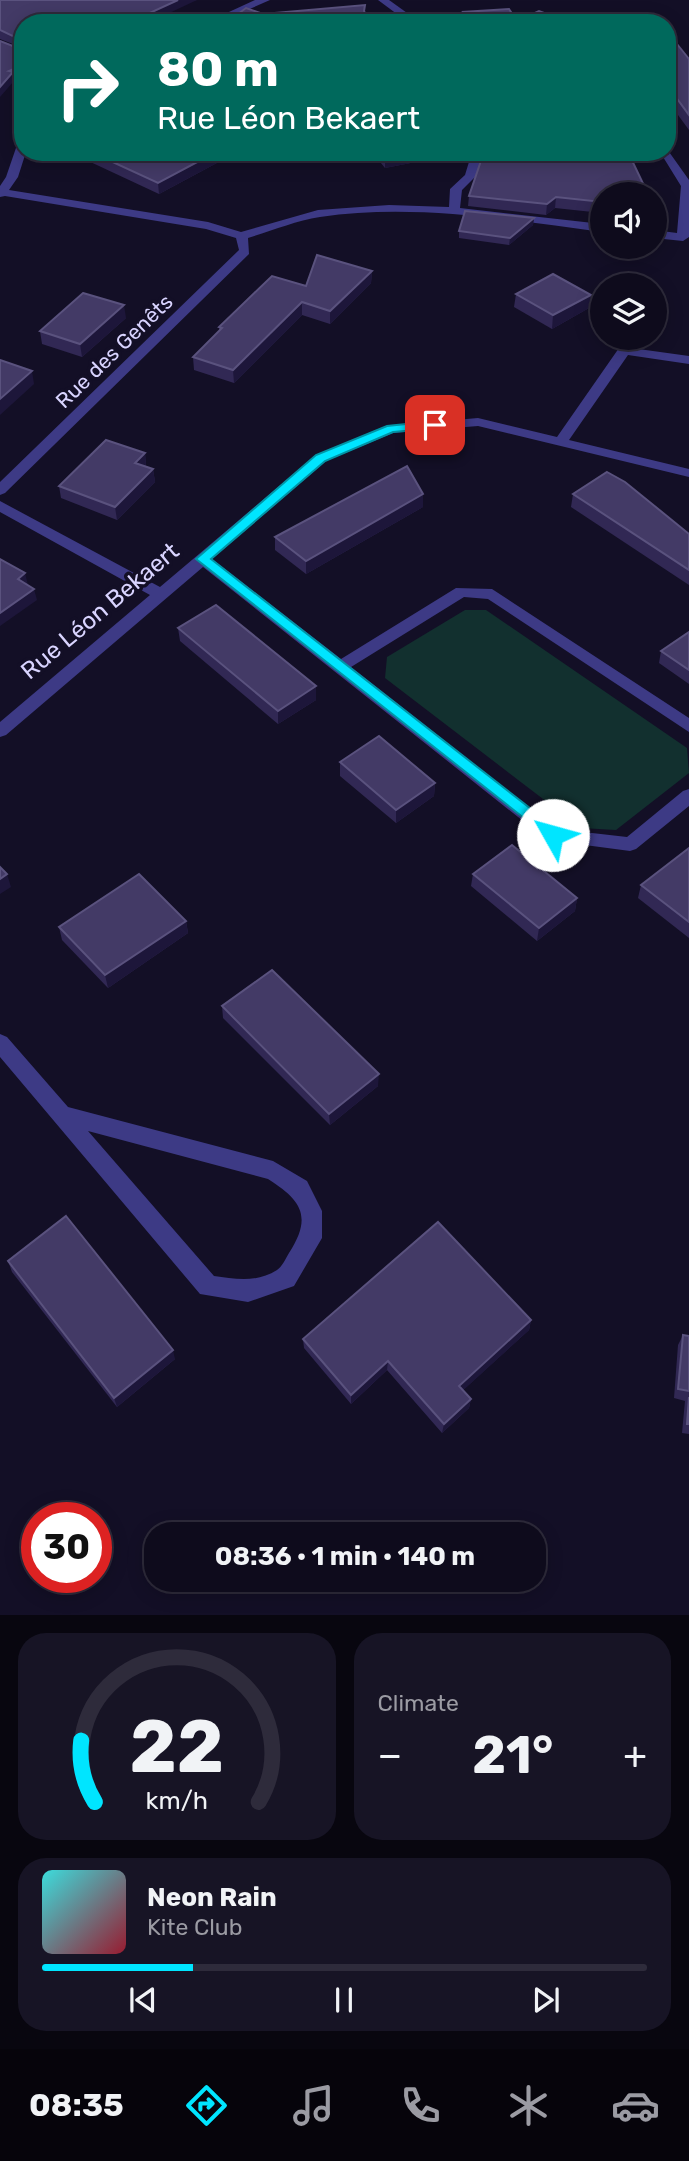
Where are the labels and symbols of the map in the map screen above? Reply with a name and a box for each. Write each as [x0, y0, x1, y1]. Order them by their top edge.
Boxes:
street label: Rue des Genêts [50, 289, 178, 413]
pin [405, 395, 465, 455]
street label: Rue Léon Bekaert [15, 537, 185, 685]
position arrow [516, 798, 590, 872]
speed limit sign: 30 [21, 1502, 112, 1593]

